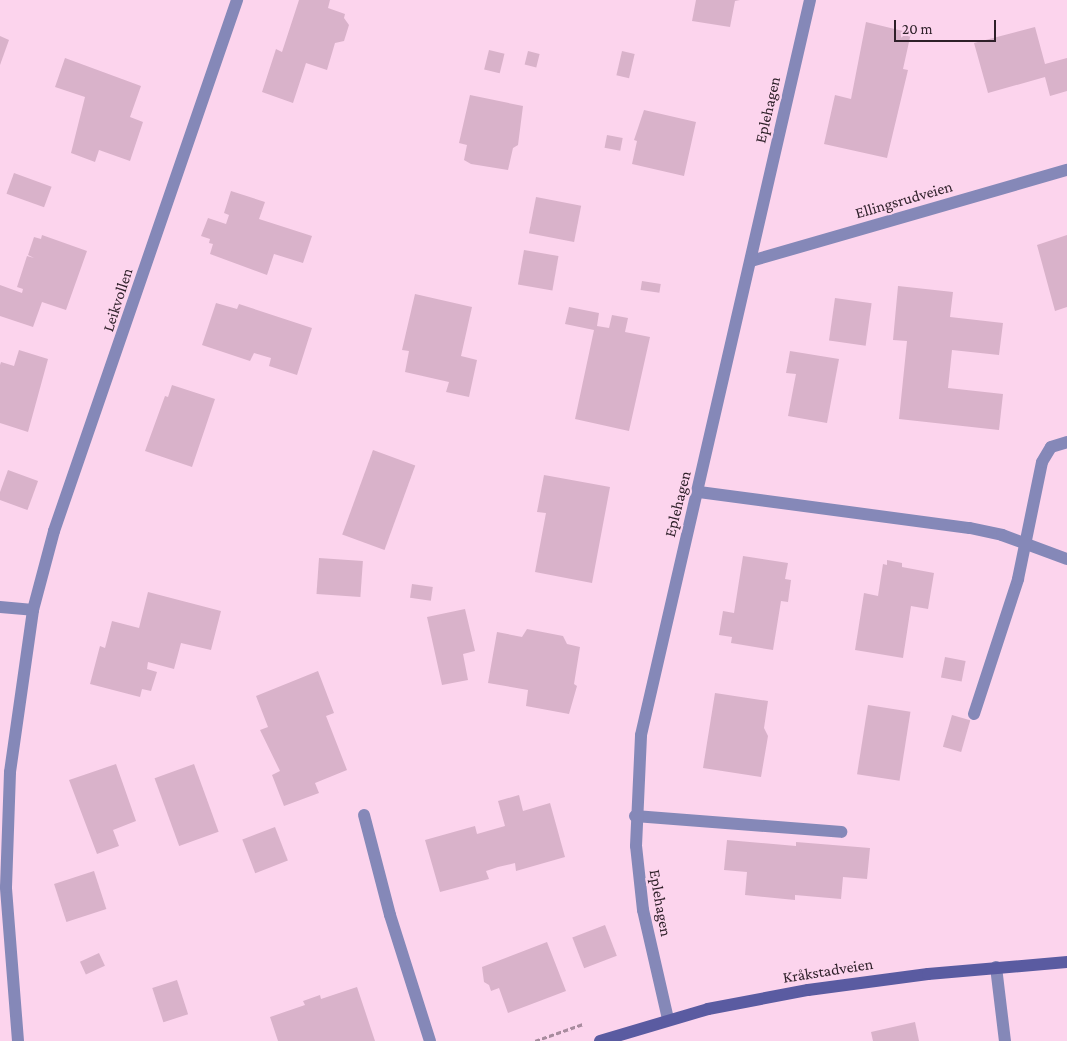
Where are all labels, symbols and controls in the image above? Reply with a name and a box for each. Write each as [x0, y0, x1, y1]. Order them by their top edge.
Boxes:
scale bar [897, 10, 1000, 42]
text: 20 m [902, 21, 933, 37]
street label: Eplehagen [751, 75, 785, 145]
street label: Ellingsrudveien [853, 177, 955, 223]
street label: Leikvollen [99, 266, 137, 334]
street label: Eplehagen [661, 469, 695, 539]
street label: Eplehagen [645, 868, 675, 938]
street label: Kråkstadveien [782, 954, 874, 988]

